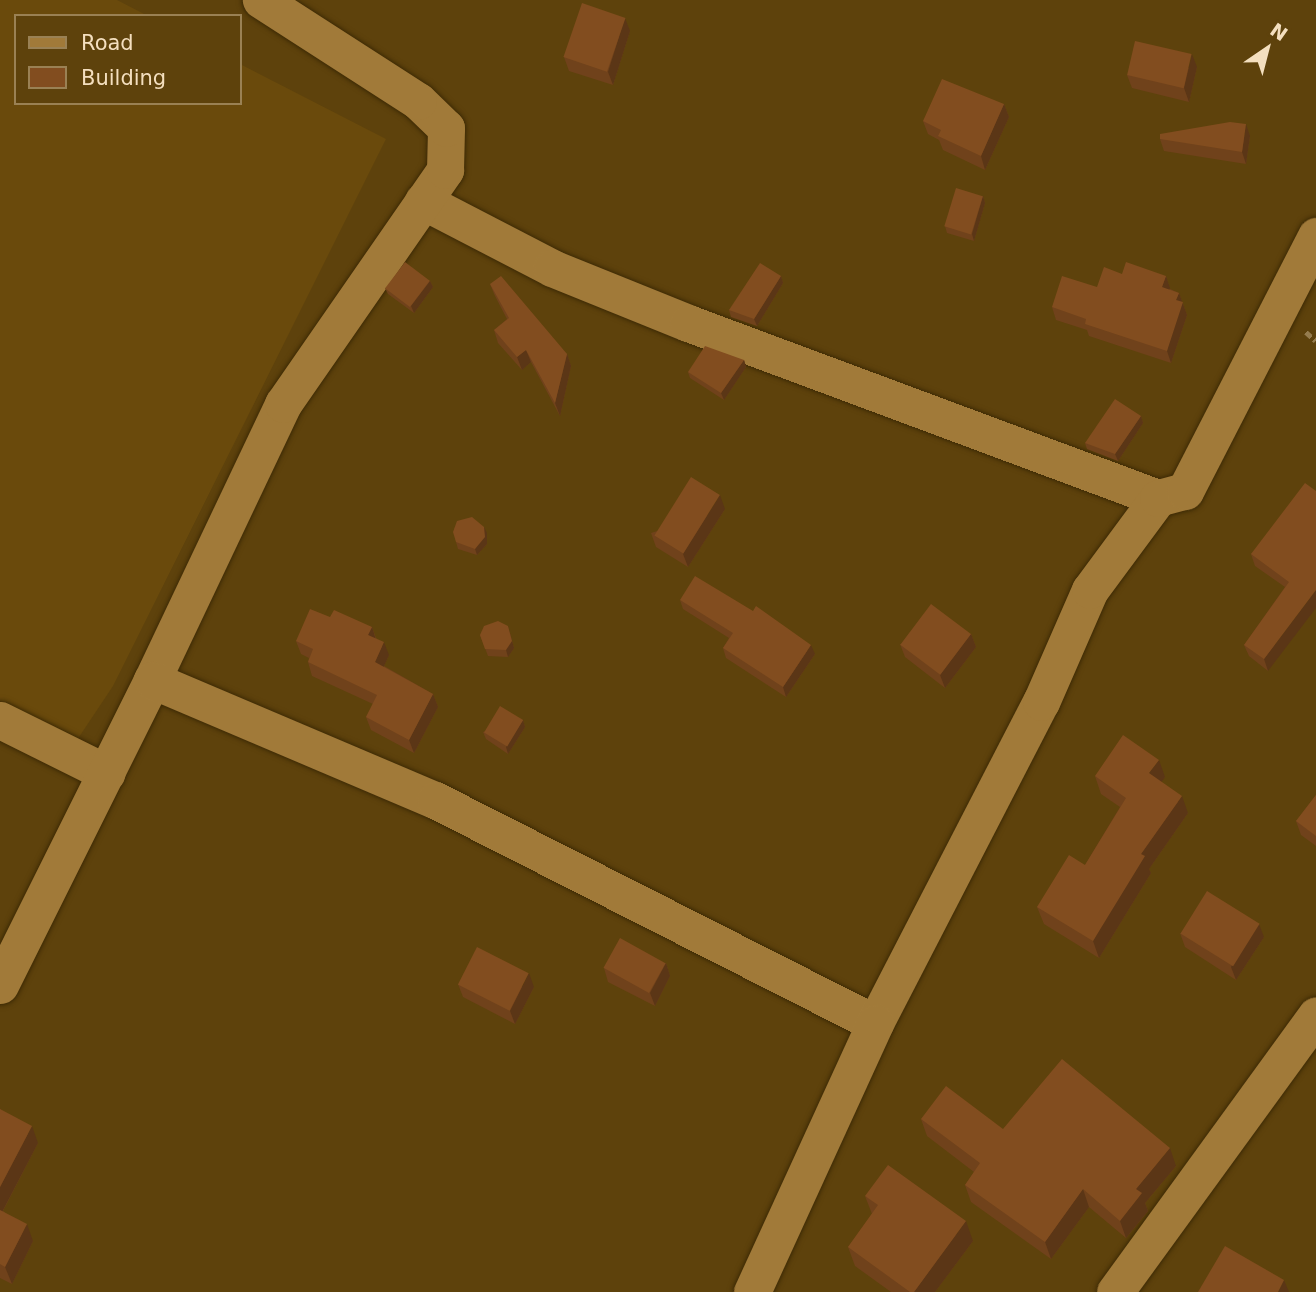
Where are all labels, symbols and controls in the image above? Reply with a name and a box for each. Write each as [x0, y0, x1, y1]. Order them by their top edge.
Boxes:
legend [14, 14, 242, 105]
north arrow [1232, 14, 1302, 84]
text: N [1266, 18, 1292, 45]
text: Road [81, 31, 134, 55]
text: Building [81, 66, 166, 90]

